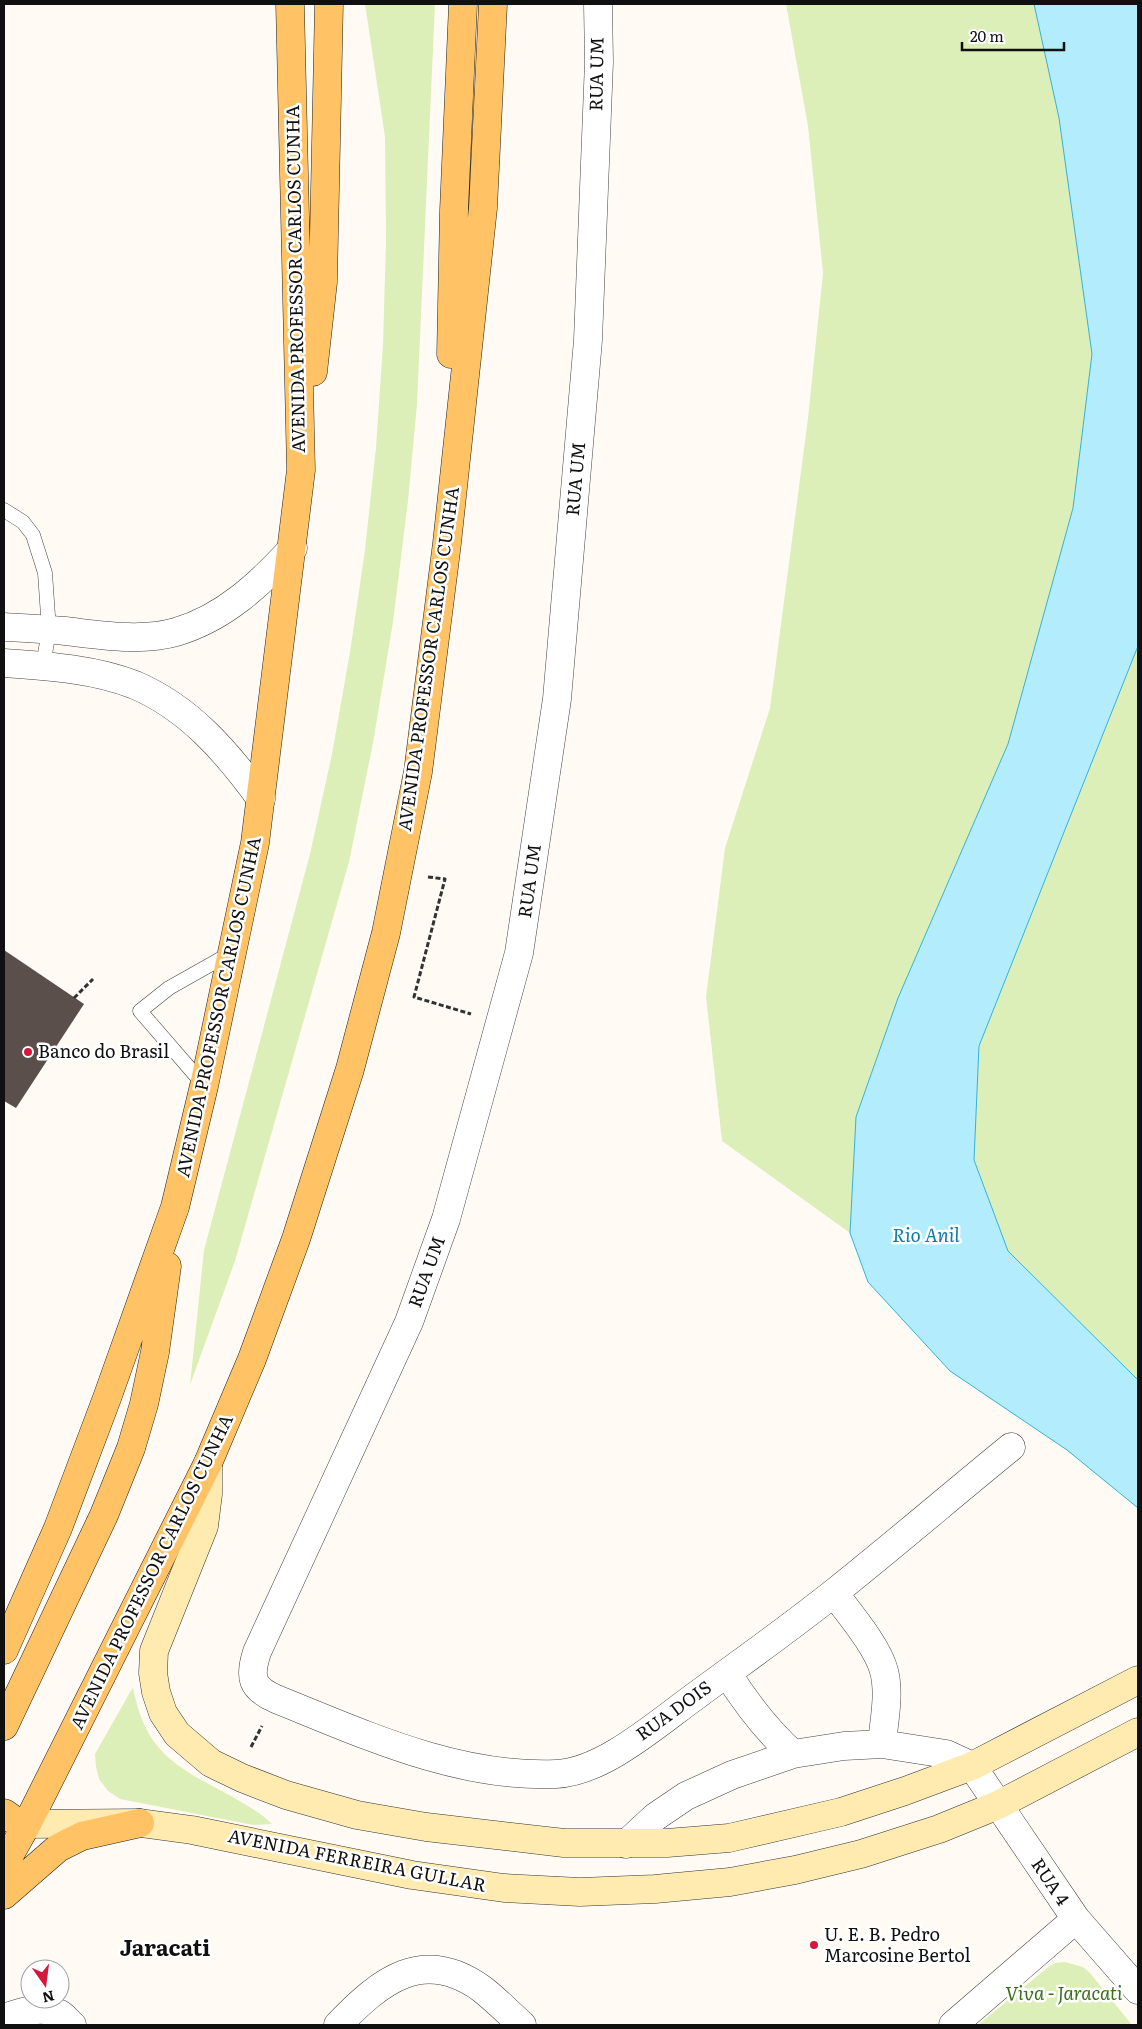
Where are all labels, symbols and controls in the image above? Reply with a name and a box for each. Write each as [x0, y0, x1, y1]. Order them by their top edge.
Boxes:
scale bar [962, 20, 1064, 52]
text: 20 m [970, 24, 1004, 47]
street label: RUA UM [581, 37, 610, 111]
street label: AVENIDA PROFESSOR CARLOS CUNHA [278, 105, 311, 453]
street label: RUA UM [558, 441, 591, 517]
street label: AVENIDA PROFESSOR CARLOS CUNHA [390, 485, 465, 833]
street label: AVENIDA PROFESSOR CARLOS CUNHA [168, 834, 267, 1180]
street label: RUA UM [510, 842, 547, 920]
place label: Banco do Brasil [38, 1037, 169, 1064]
marker: Banco do Brasil [22, 1046, 34, 1058]
water label: Rio Anil [892, 1220, 960, 1248]
street label: RUA UM [400, 1232, 451, 1311]
street label: AVENIDA PROFESSOR CARLOS CUNHA [62, 1409, 239, 1734]
street label: RUA DOIS [630, 1673, 716, 1746]
street label: AVENIDA FERREIRA GULLAR [226, 1821, 489, 1898]
street label: RUA 4 [1026, 1852, 1077, 1910]
place label: U. E. B. Pedro Marcosine Bertol [824, 1920, 971, 1968]
district label: Jaracati [120, 1930, 210, 1963]
marker: U. E. B. Pedro Marcosine Bertol [808, 1939, 820, 1951]
north arrow [20, 1959, 70, 2009]
park label: Viva - Jaracati [1006, 1979, 1123, 2006]
text: N [40, 1986, 57, 2009]

